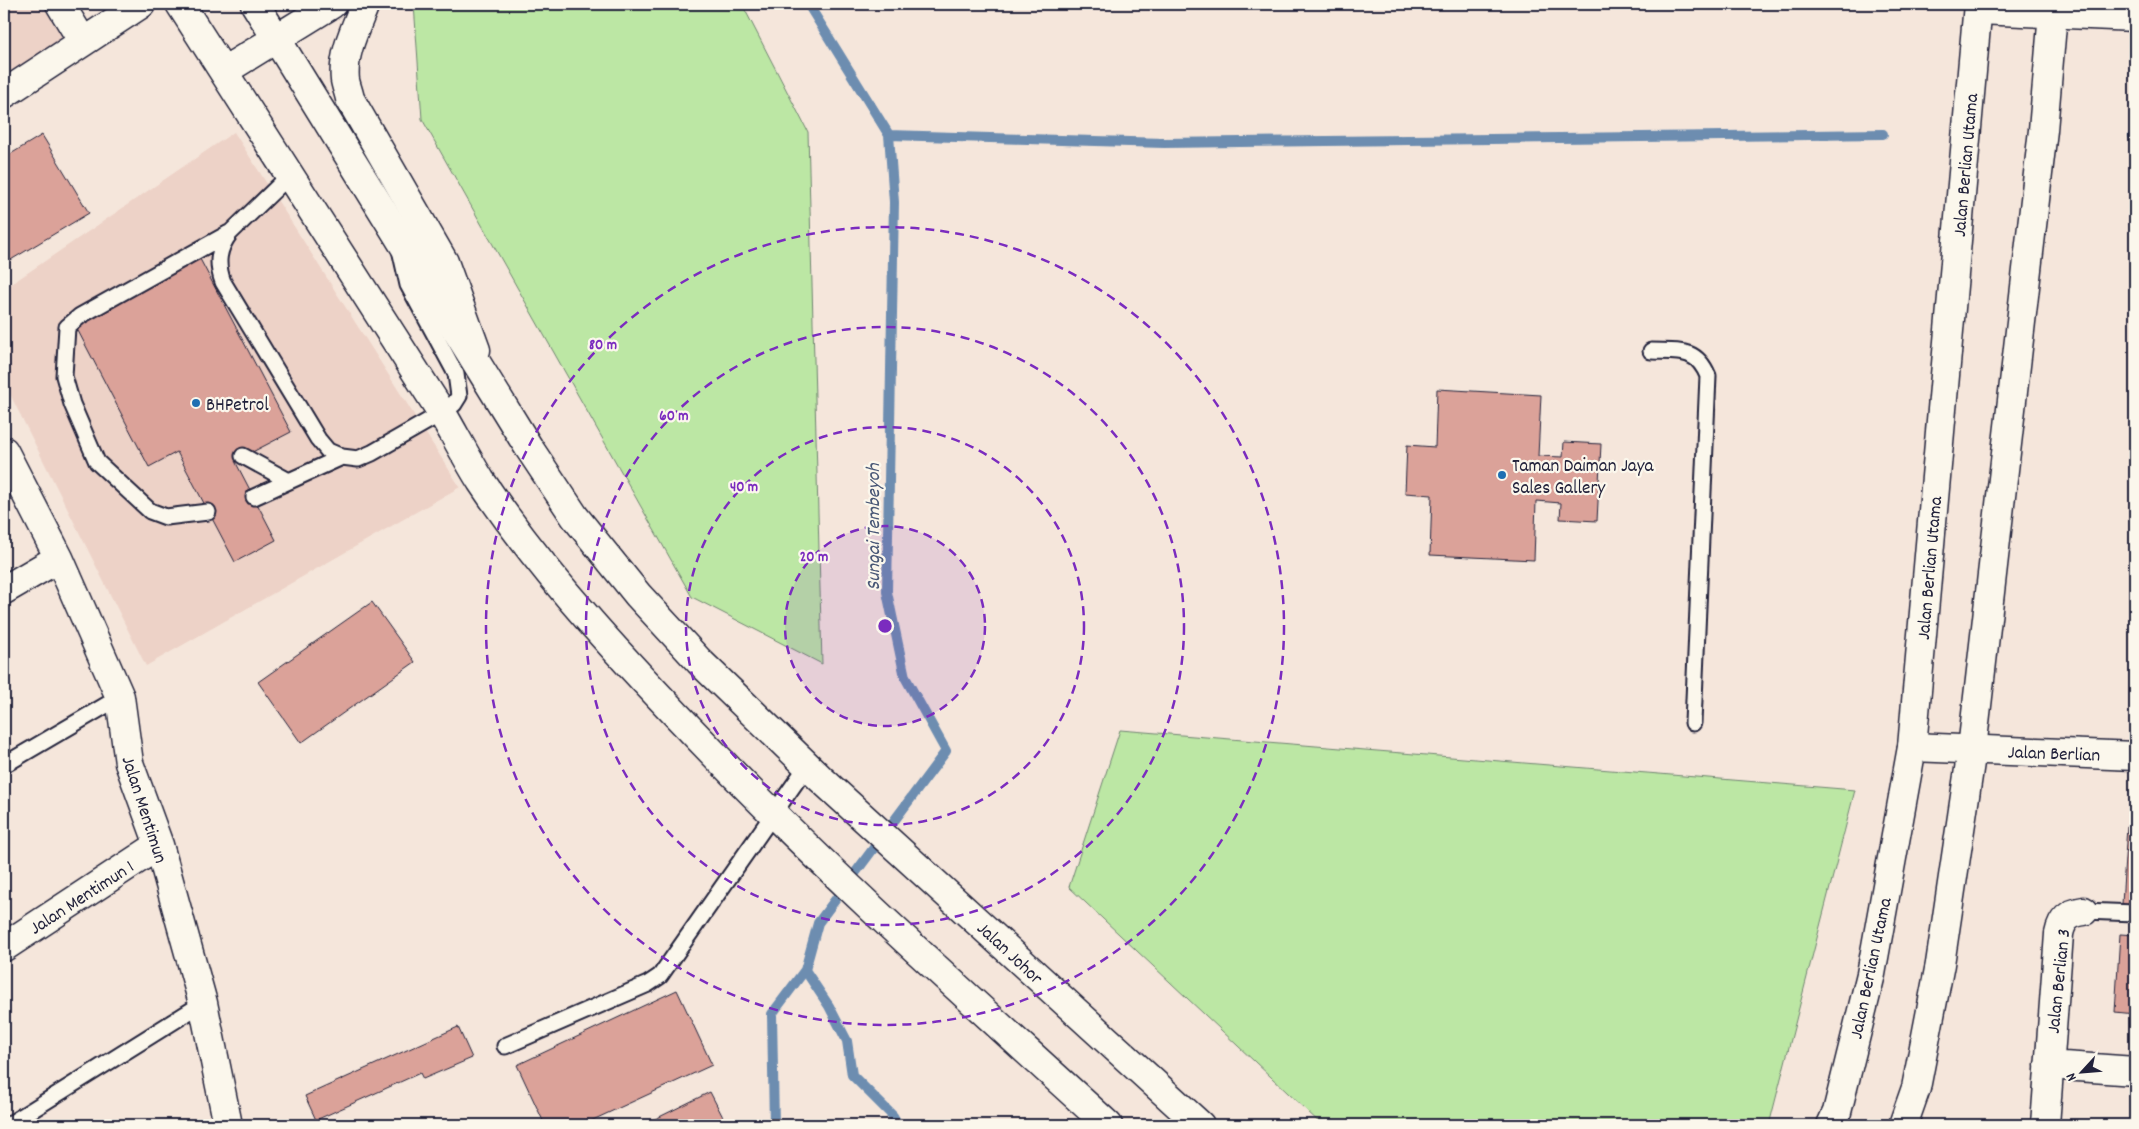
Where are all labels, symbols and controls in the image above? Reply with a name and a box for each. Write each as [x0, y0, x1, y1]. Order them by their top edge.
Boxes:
street label: Jalan Berlian Utama [1948, 91, 1987, 238]
text: 80 m [589, 335, 617, 357]
place label: BHPetrol [206, 393, 269, 420]
marker: BHPetrol [190, 397, 202, 409]
text: 60 m [659, 406, 689, 428]
place label: Taman Daiman Jaya Sales Gallery [1512, 454, 1654, 503]
water label: Sungai Tembeyoh [861, 463, 889, 591]
marker: Taman Daiman Jaya Sales Gallery [1496, 469, 1508, 481]
text: 40 m [730, 477, 758, 499]
street label: Jalan Berlian Utama [1912, 494, 1951, 641]
text: 20 m [800, 547, 828, 569]
centre of rings [876, 617, 894, 635]
street label: Jalan Berlian [2007, 740, 2101, 771]
street label: Jalan Mentimun [113, 753, 173, 867]
street label: Jalan Mentimun 1 [25, 855, 140, 943]
street label: Jalan Berlian Utama [1844, 894, 1901, 1042]
street label: Jalan Johor [969, 917, 1048, 992]
street label: Jalan Berlian 3 [2042, 928, 2079, 1035]
north arrow [2056, 1046, 2106, 1096]
text: N [2062, 1069, 2083, 1084]

